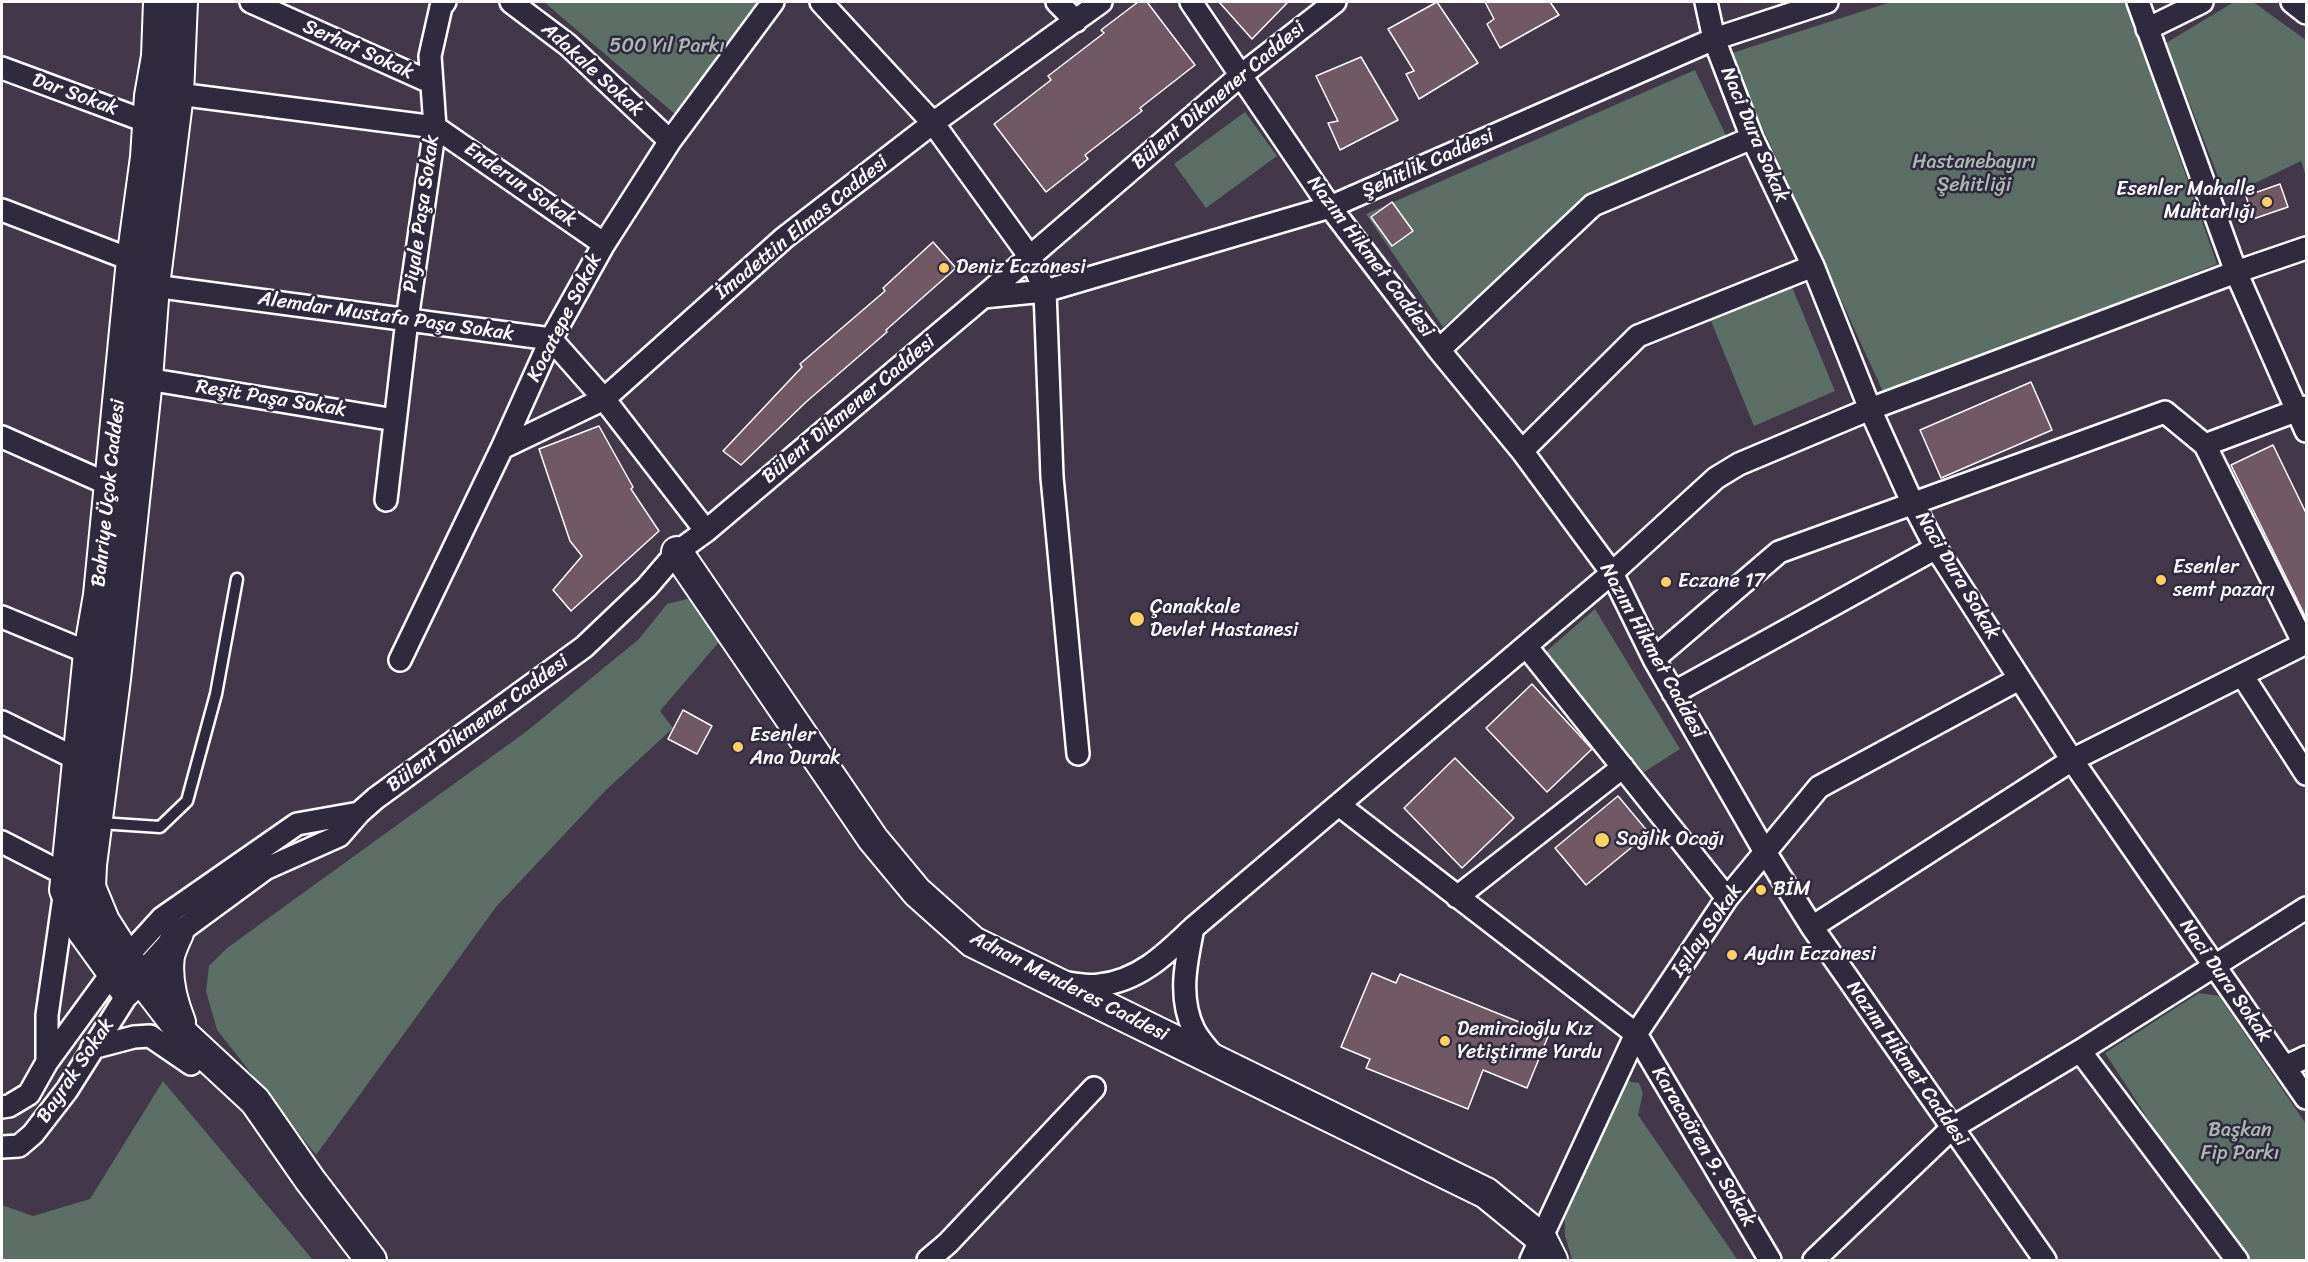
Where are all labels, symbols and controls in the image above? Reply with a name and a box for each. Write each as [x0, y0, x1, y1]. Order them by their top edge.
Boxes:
street label: Serhat Sokak [299, 15, 417, 85]
street label: Bülent Dikmener Caddesi [1128, 17, 1310, 175]
street label: Adakale Sokak [536, 18, 648, 122]
park label: 500 Yıl Parkı [609, 35, 725, 59]
street label: Naci Dura Sokak [1715, 64, 1793, 206]
street label: Dar Sokak [29, 68, 121, 122]
street label: Şehitlik Caddesi [1358, 124, 1498, 204]
street label: Piyale Paşa Sokak [399, 133, 445, 295]
street label: Enderun Sokak [459, 137, 581, 233]
street label: İmadettin Elmas Caddesi [711, 151, 893, 305]
park label: Hastanebayırı Şehitliği [1912, 151, 2036, 198]
street label: Nazım Hikmet Caddesi [1301, 171, 1439, 343]
place label: Esenler Mahalle Muhtarlığı [2116, 178, 2255, 225]
marker: Esenler Mahalle Muhtarlığı [2260, 195, 2274, 209]
street label: Kocatepe Sokak [522, 250, 608, 386]
place label: Deniz Eczanesi [956, 256, 1086, 280]
marker: Deniz Eczanesi [937, 261, 951, 275]
street label: Alemdar Mustafa Paşa Sokak [257, 287, 515, 347]
street label: Bülent Dikmener Caddesi [758, 331, 940, 489]
street label: Reşit Paşa Sokak [194, 375, 348, 423]
street label: Bahriye Üçok Caddesi [87, 398, 131, 588]
street label: Naci Dura Sokak [1909, 508, 2005, 644]
place label: Esenler semt pazarı [2173, 556, 2275, 603]
street label: Nazım Hikmet Caddesi [1594, 559, 1710, 743]
place label: Eczane 17 [1678, 570, 1765, 594]
marker: Esenler semt pazarı [2154, 573, 2168, 587]
marker: Eczane 17 [1659, 575, 1673, 589]
place label: Çanakkale Devlet Hastanesi [1150, 596, 1298, 643]
marker: Çanakkale Devlet Hastanesi [1128, 610, 1146, 628]
street label: Bülent Dikmener Caddesi [383, 650, 573, 798]
place label: Esenler Ana Durak [750, 724, 841, 771]
marker: Esenler Ana Durak [731, 740, 745, 754]
place label: Sağlık Ocağı [1616, 828, 1724, 852]
marker: Sağlık Ocağı [1593, 831, 1611, 849]
place label: BİM [1773, 878, 1811, 902]
street label: Işılay Sokak [1666, 880, 1748, 982]
marker: BİM [1754, 883, 1768, 897]
street label: Naci Dura Sokak [2174, 915, 2276, 1047]
street label: Adnan Menderes Caddesi [966, 927, 1172, 1047]
place label: Aydın Eczanesi [1744, 943, 1876, 967]
marker: Aydın Eczanesi [1725, 948, 1739, 962]
street label: Nazım Hikmet Caddesi [1841, 977, 1973, 1151]
street label: Bayrak Sokak [32, 1014, 120, 1128]
place label: Demircioğlu Kız Yetiştirme Yurdu [1457, 1018, 1602, 1065]
marker: Demircioğlu Kız Yetiştirme Yurdu [1438, 1034, 1452, 1048]
street label: Karacaören 9. Sokak [1646, 1063, 1760, 1231]
park label: Başkan Fip Parkı [2201, 1119, 2279, 1166]

